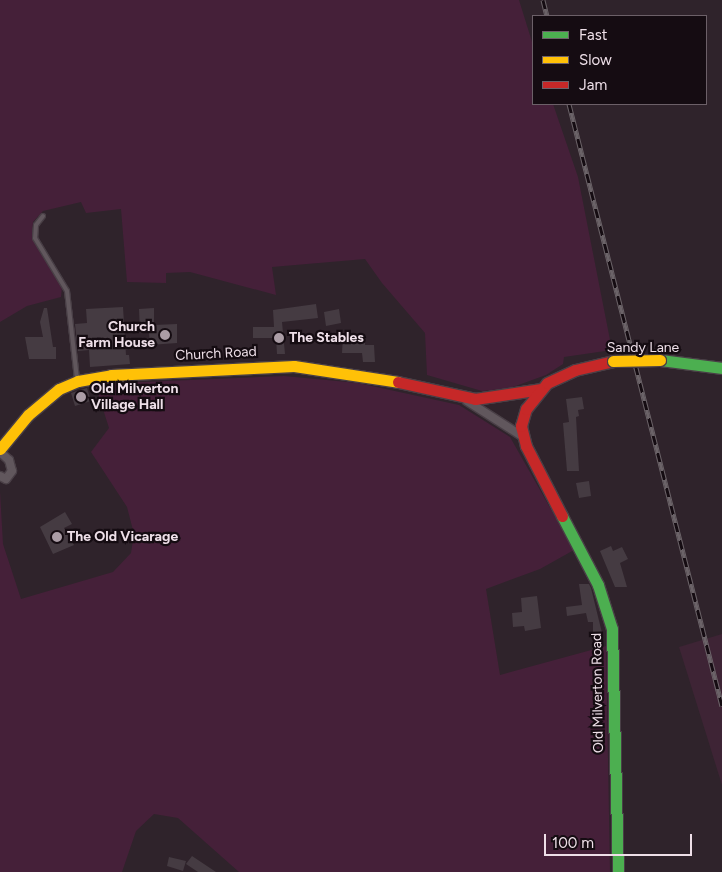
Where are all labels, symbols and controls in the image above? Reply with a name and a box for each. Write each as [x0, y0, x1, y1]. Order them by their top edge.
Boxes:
legend [532, 15, 707, 105]
text: Fast [579, 26, 607, 44]
text: Slow [579, 51, 612, 69]
text: Jam [579, 76, 607, 94]
place label: Church Farm House [78, 319, 155, 352]
marker: Church Farm House [159, 329, 171, 341]
place label: The Stables [289, 330, 364, 346]
marker: The Stables [273, 332, 285, 344]
street label: Sandy Lane [607, 340, 679, 356]
street label: Church Road [175, 343, 257, 365]
place label: Old Milverton Village Hall [91, 381, 178, 414]
marker: Old Milverton Village Hall [75, 391, 87, 403]
place label: The Old Vicarage [67, 529, 178, 545]
marker: The Old Vicarage [51, 531, 63, 543]
street label: Old Milverton Road [589, 633, 607, 753]
scale bar [547, 824, 694, 856]
text: 100 m [552, 834, 594, 852]

